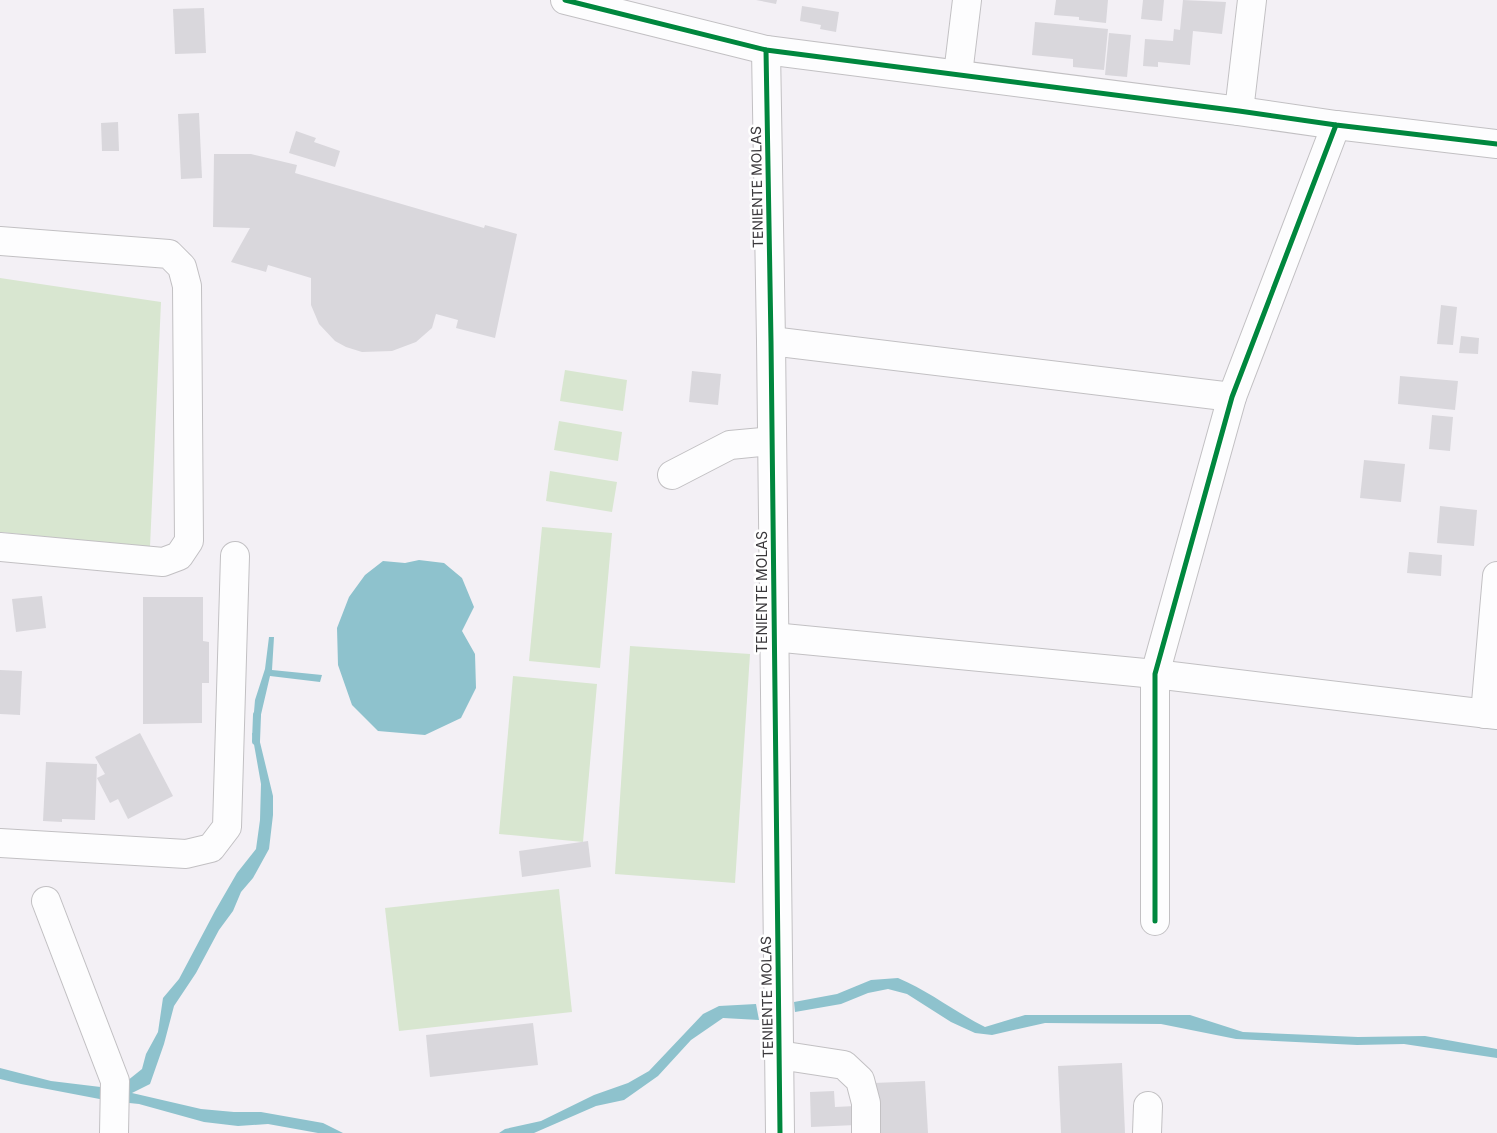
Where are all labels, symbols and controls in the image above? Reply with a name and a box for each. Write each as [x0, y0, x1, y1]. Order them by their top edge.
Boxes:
street label: TENIENTE MOLAS [747, 126, 766, 248]
street label: TENIENTE MOLAS [753, 531, 770, 653]
street label: TENIENTE MOLAS [757, 936, 776, 1058]

